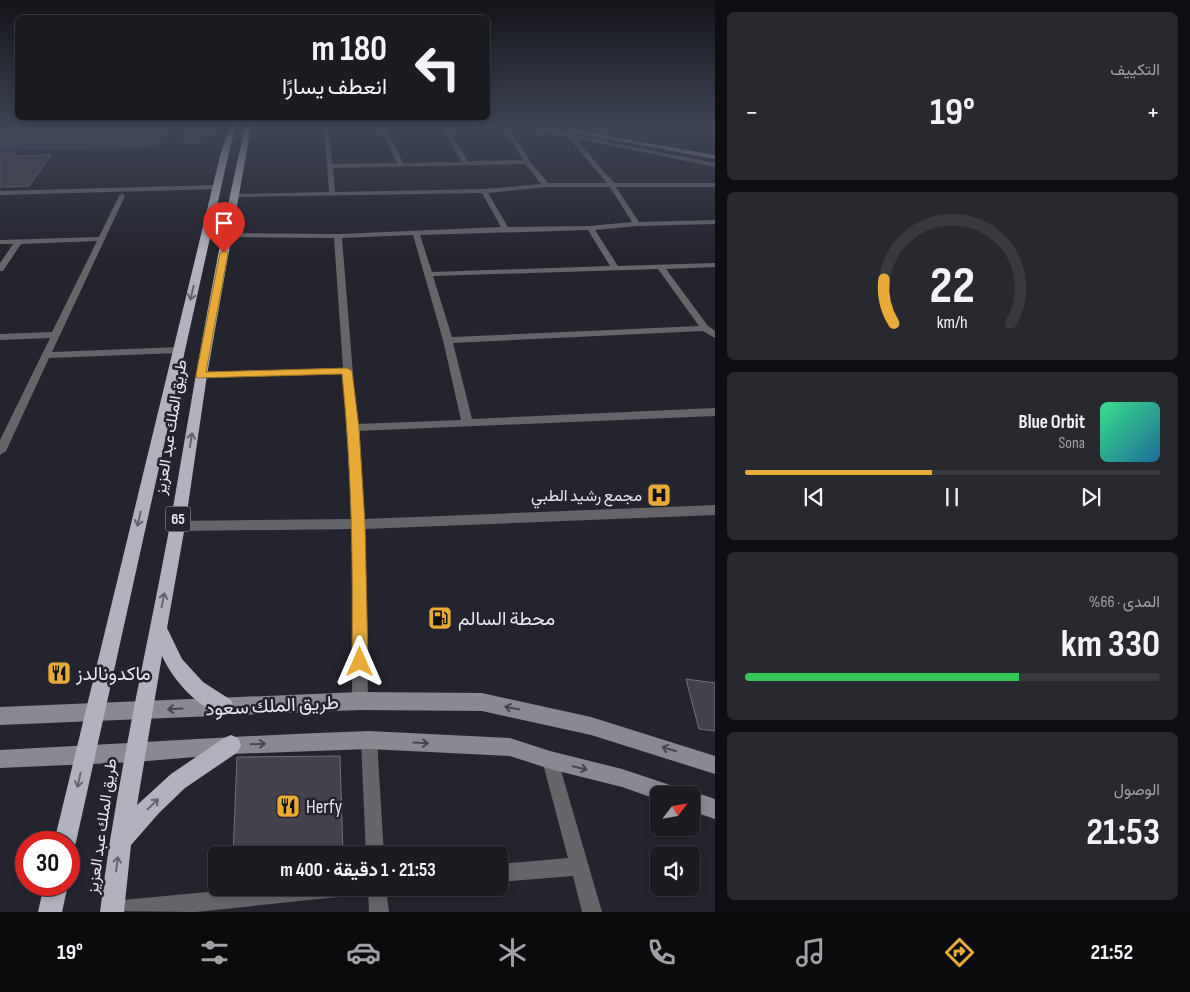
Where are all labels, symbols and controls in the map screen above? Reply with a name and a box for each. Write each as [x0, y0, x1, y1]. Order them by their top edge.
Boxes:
text: 180 m [311, 28, 387, 71]
icon: left [405, 35, 470, 100]
text: التكييف [1110, 61, 1160, 80]
text: انعطف يسارًا [282, 74, 387, 101]
text: 19° [930, 90, 975, 135]
text: − [745, 96, 759, 129]
text: + [1146, 96, 1160, 129]
pin [203, 202, 245, 253]
icon: arrive [210, 209, 238, 237]
text: 22 [930, 255, 975, 318]
one-way arrow [187, 285, 196, 301]
text: km/h [937, 312, 968, 333]
street label: طريق الملك عبد العزيز [151, 358, 192, 497]
text: Blue Orbit [1019, 411, 1085, 434]
one-way arrow [186, 432, 196, 448]
text: Sona [1059, 434, 1085, 453]
hospital icon: مجمع رشيد الطبي [646, 482, 672, 508]
icon: previous [800, 483, 828, 511]
icon: pause [938, 483, 966, 511]
icon: next [1077, 483, 1105, 511]
place label: مجمع رشيد الطبي [531, 487, 642, 509]
road number: 65 [166, 506, 190, 532]
one-way arrow [134, 511, 143, 527]
one-way arrow [159, 593, 169, 609]
text: المدى · 66% [1089, 593, 1160, 612]
fuel station icon: محطة السالم [427, 605, 453, 631]
place label: محطة السالم [458, 608, 555, 631]
text: 330 km [1061, 622, 1160, 667]
position arrow [333, 635, 385, 687]
restaurant icon: ماكدونالدز [46, 660, 72, 686]
place label: ماكدونالدز [75, 663, 151, 686]
street label: طريق الملك سعود [205, 692, 340, 721]
one-way arrow [504, 703, 520, 713]
one-way arrow [167, 705, 183, 714]
one-way arrow [412, 738, 428, 747]
one-way arrow [250, 740, 266, 749]
one-way arrow [661, 744, 677, 754]
street label: طريق الملك عبد العزيز [83, 757, 121, 896]
one-way arrow [571, 763, 587, 773]
one-way arrow [74, 772, 83, 788]
text: الوصول [1114, 781, 1160, 800]
north arrow [650, 786, 700, 836]
map controls [650, 786, 700, 896]
restaurant icon: Herfy [275, 793, 301, 819]
place label: Herfy [306, 796, 343, 819]
one-way arrow [147, 797, 159, 810]
text: 21:53 [1086, 810, 1160, 855]
speed limit sign: 30 [15, 831, 80, 896]
button: sound [650, 846, 700, 896]
one-way arrow [113, 856, 122, 872]
text: 21:53 · 1 دقيقة · 400 m [280, 859, 436, 882]
icon: filters [197, 935, 232, 970]
icon: car [346, 935, 381, 970]
icon: climate [495, 935, 530, 970]
icon: phone [644, 935, 679, 970]
icon: music [793, 935, 828, 970]
icon: directions [942, 935, 977, 970]
text: 19° [57, 939, 83, 966]
text: 21:52 [1091, 939, 1133, 966]

